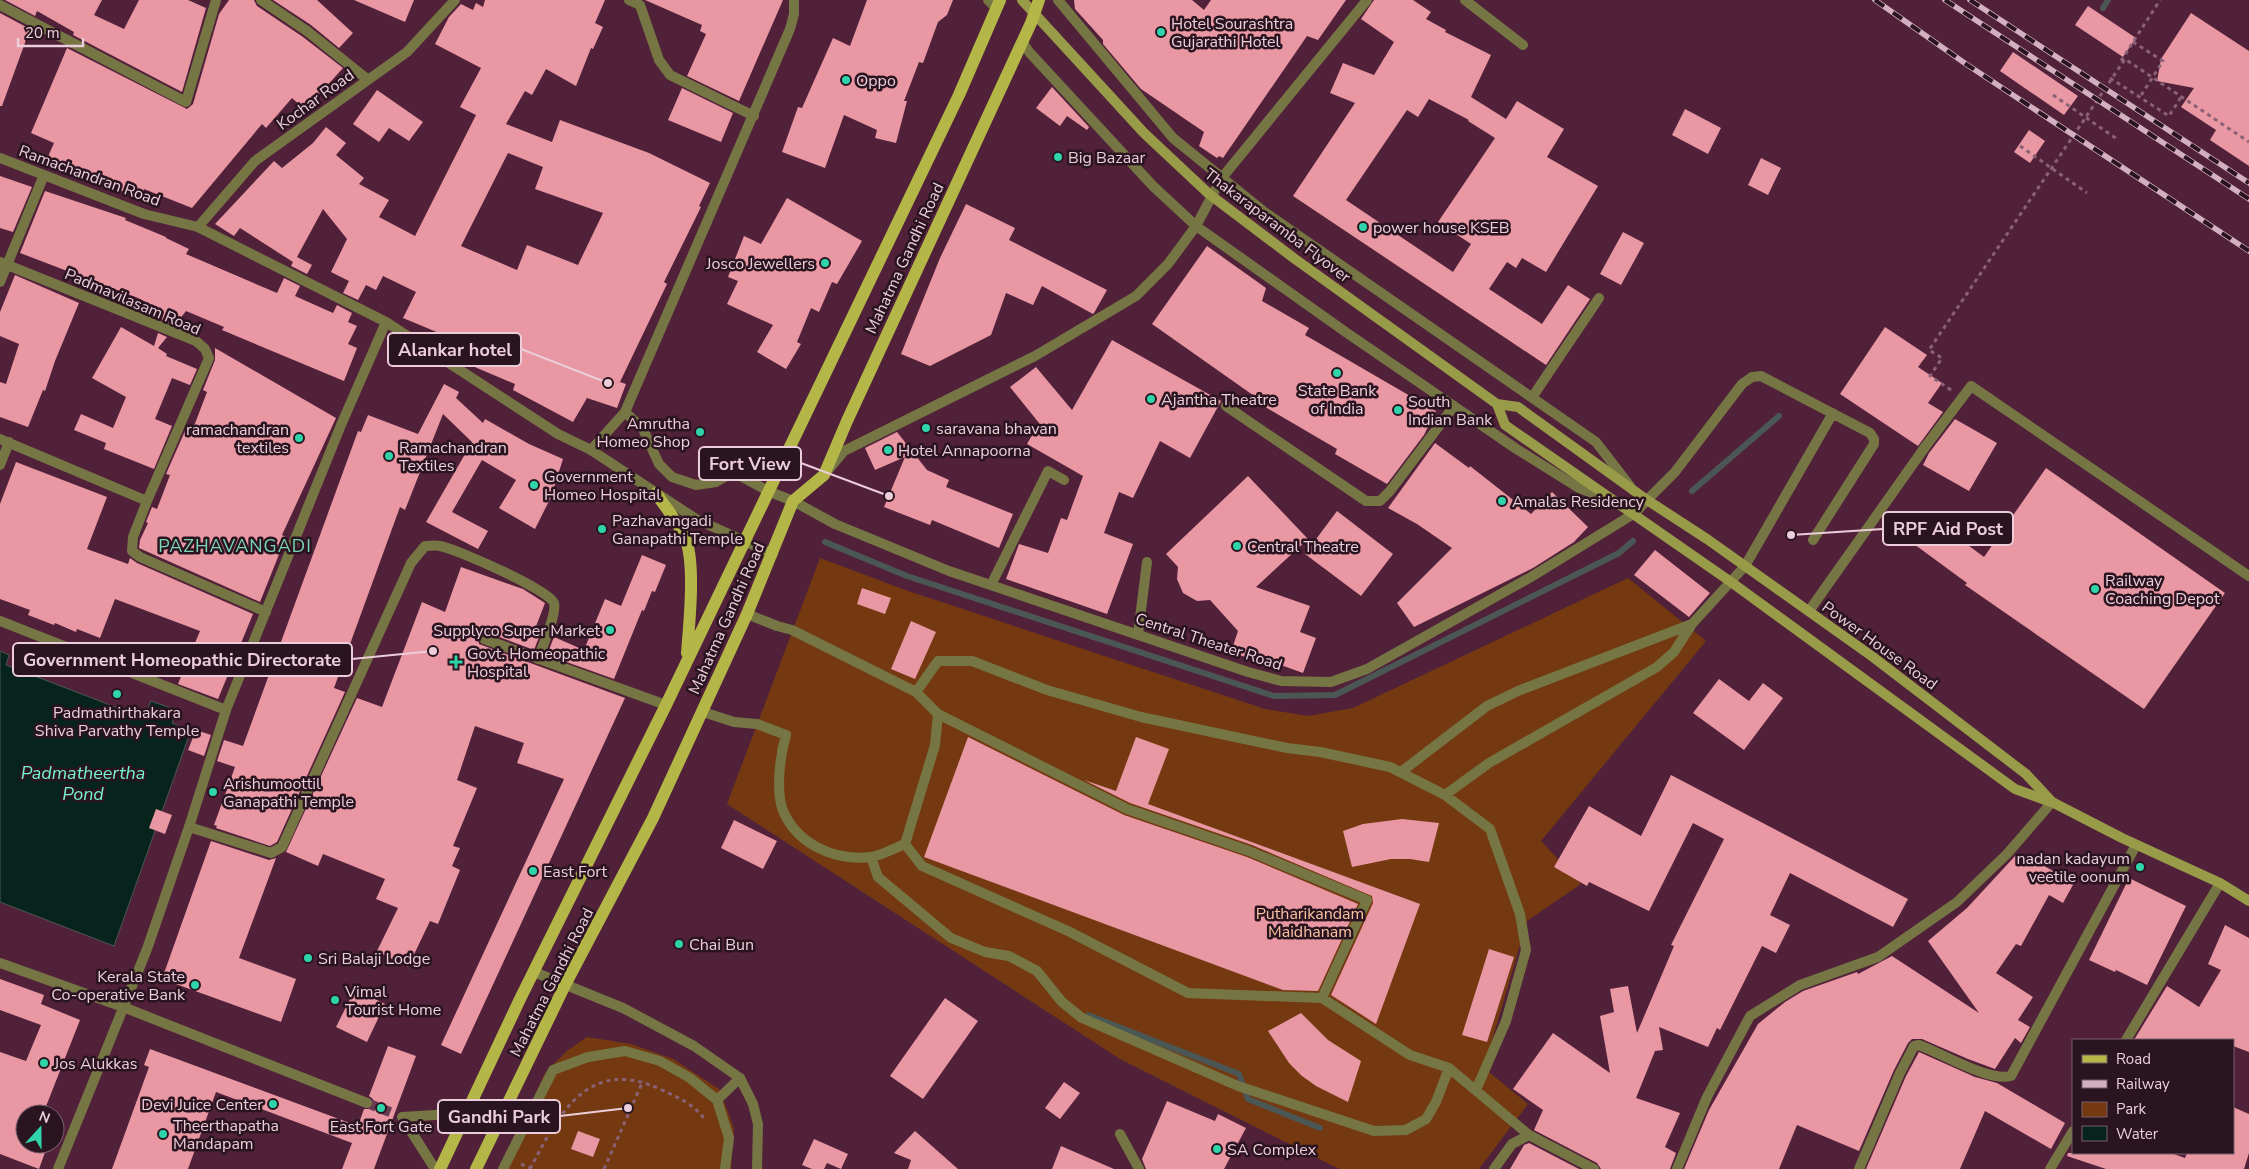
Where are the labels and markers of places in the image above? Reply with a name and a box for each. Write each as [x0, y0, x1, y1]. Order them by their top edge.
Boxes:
place label: Hotel Sourashtra Gujarathi Hotel [1171, 13, 1293, 53]
marker: Hotel Sourashtra Gujarathi Hotel [1155, 26, 1167, 38]
place label: Oppo [856, 70, 896, 92]
marker: Oppo [840, 74, 852, 86]
place label: Big Bazaar [1068, 147, 1146, 169]
marker: Big Bazaar [1052, 151, 1064, 163]
place label: power house KSEB [1373, 217, 1510, 239]
marker: power house KSEB [1357, 221, 1369, 233]
place label: Josco Jewellers [705, 253, 815, 275]
marker: Josco Jewellers [819, 257, 831, 269]
callout: Alankar hotel [388, 333, 521, 366]
marker: State Bank of India [1331, 367, 1343, 379]
place label: State Bank of India [1298, 380, 1377, 420]
place label: Ajantha Theatre [1161, 389, 1277, 411]
place label: South Indian Bank [1408, 391, 1493, 431]
marker: Ajantha Theatre [1145, 393, 1157, 405]
marker: South Indian Bank [1392, 404, 1404, 416]
place label: Amrutha Homeo Shop [597, 413, 690, 453]
place label: saravana bhavan [936, 418, 1057, 440]
place label: ramachandran textiles [186, 419, 289, 459]
marker: saravana bhavan [920, 422, 932, 434]
marker: Amrutha Homeo Shop [694, 426, 706, 438]
marker: ramachandran textiles [293, 432, 305, 444]
place label: Ramachandran Textiles [399, 437, 507, 477]
place label: Hotel Annapoorna [898, 440, 1031, 462]
marker: Hotel Annapoorna [882, 444, 894, 456]
callout: Fort View [699, 447, 801, 480]
marker: Ramachandran Textiles [383, 450, 395, 462]
place label: Government Homeo Hospital [544, 466, 661, 506]
marker: Government Homeo Hospital [528, 479, 540, 491]
place label: Amalas Residency [1512, 491, 1645, 513]
marker: Amalas Residency [1496, 495, 1508, 507]
place label: Pazhavangadi Ganapathi Temple [612, 510, 743, 550]
callout: RPF Aid Post [1883, 512, 2013, 545]
marker: Pazhavangadi Ganapathi Temple [596, 523, 608, 535]
place label: Central Theatre [1247, 536, 1359, 558]
marker: Central Theatre [1231, 540, 1243, 552]
place label: Railway Coaching Depot [2105, 570, 2220, 610]
marker: Railway Coaching Depot [2089, 583, 2101, 595]
place label: Supplyco Super Market [433, 620, 600, 642]
marker: Supplyco Super Market [604, 624, 616, 636]
callout: Government Homeopathic Directorate [13, 643, 352, 676]
place label: Govt. Homeopathic Hospital [467, 643, 606, 683]
marker: Govt. Homeopathic Hospital [449, 655, 463, 669]
marker: Padmathirthakara Shiva Parvathy Temple [111, 688, 123, 700]
place label: Padmathirthakara Shiva Parvathy Temple [35, 702, 199, 742]
place label: Arishumoottil Ganapathi Temple [223, 773, 354, 813]
marker: Arishumoottil Ganapathi Temple [207, 786, 219, 798]
place label: nadan kadayum veetile oonum [2016, 848, 2130, 888]
place label: East Fort [543, 861, 608, 883]
marker: nadan kadayum veetile oonum [2134, 861, 2146, 873]
marker: East Fort [527, 865, 539, 877]
place label: Chai Bun [689, 934, 754, 956]
marker: Chai Bun [673, 938, 685, 950]
place label: Sri Balaji Lodge [318, 948, 430, 970]
marker: Sri Balaji Lodge [302, 952, 314, 964]
place label: Kerala State Co-operative Bank [51, 966, 186, 1006]
marker: Kerala State Co-operative Bank [189, 979, 201, 991]
place label: Vimal Tourist Home [344, 981, 441, 1021]
marker: Vimal Tourist Home [329, 994, 341, 1006]
place label: Jos Alukkas [53, 1053, 137, 1075]
marker: Jos Alukkas [38, 1057, 50, 1069]
place label: Devi Juice Center [141, 1094, 263, 1116]
marker: Devi Juice Center [267, 1098, 279, 1110]
callout: Gandhi Park [438, 1100, 560, 1133]
marker: East Fort Gate [375, 1102, 387, 1114]
place label: Theerthapatha Mandapam [173, 1115, 279, 1155]
place label: East Fort Gate [330, 1116, 432, 1138]
marker: Theerthapatha Mandapam [157, 1128, 169, 1140]
place label: SA Complex [1227, 1139, 1317, 1161]
marker: SA Complex [1211, 1143, 1223, 1155]

